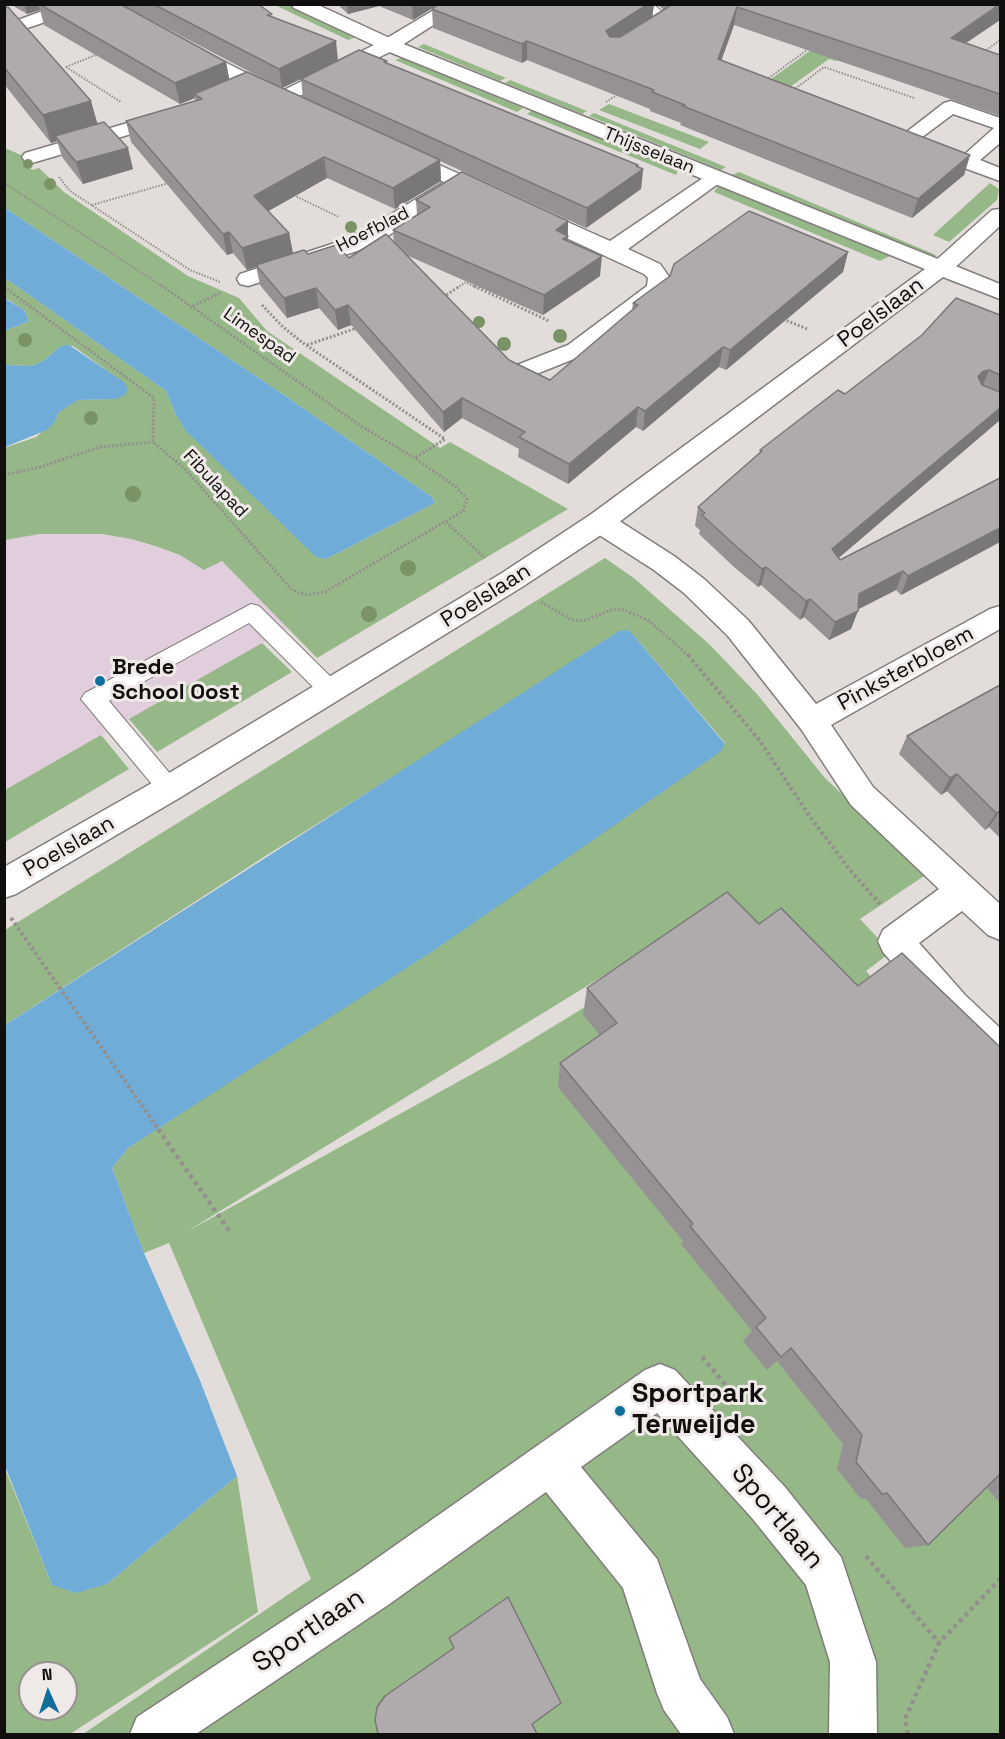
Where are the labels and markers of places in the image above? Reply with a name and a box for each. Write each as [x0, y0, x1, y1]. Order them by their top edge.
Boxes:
place label: Brede School Oost [112, 655, 240, 706]
marker: Brede School Oost [93, 674, 107, 688]
place label: Sportpark Terweijde [632, 1379, 764, 1442]
marker: Sportpark Terweijde [613, 1404, 627, 1418]

